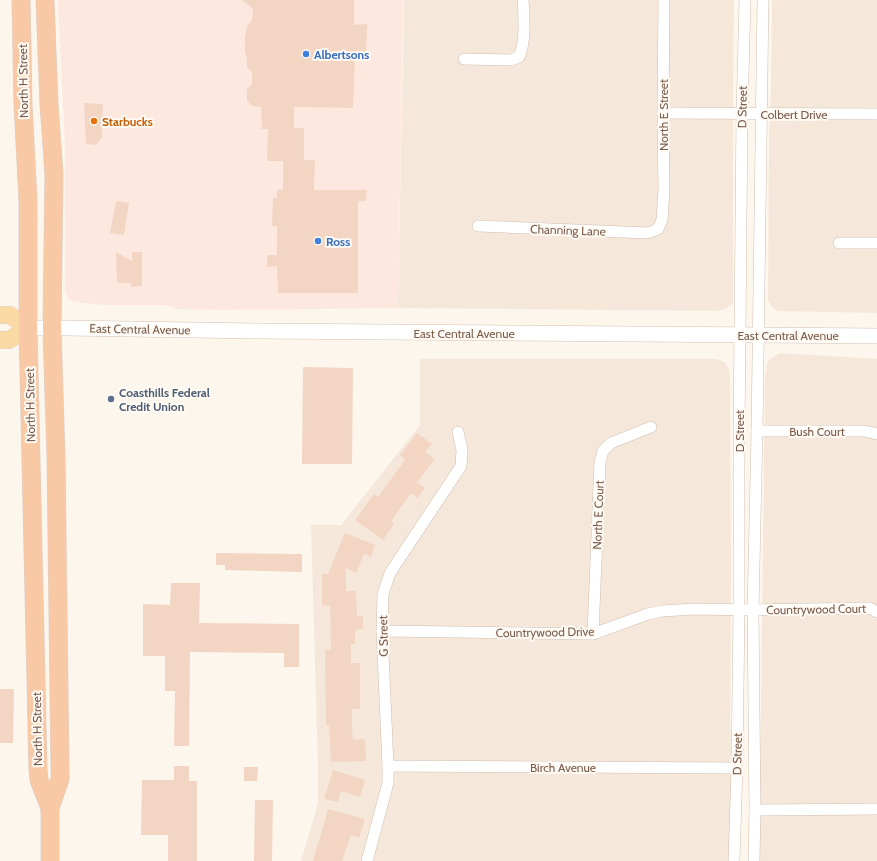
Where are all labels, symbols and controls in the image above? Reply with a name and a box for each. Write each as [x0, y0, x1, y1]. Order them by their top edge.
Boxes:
street label: North H Street [15, 44, 31, 118]
place label: Albertsons [314, 47, 369, 62]
marker: Albertsons [301, 49, 311, 59]
street label: North E Street [656, 79, 671, 151]
street label: D Street [734, 86, 750, 128]
street label: Colbert Drive [761, 107, 827, 122]
place label: Starbucks [102, 114, 153, 129]
marker: Starbucks [89, 116, 99, 126]
street label: Channing Lane [530, 221, 606, 239]
place label: Ross [326, 234, 350, 249]
marker: Ross [313, 236, 323, 246]
street label: East Central Avenue [89, 321, 191, 337]
street label: East Central Avenue [413, 326, 515, 341]
street label: East Central Avenue [737, 328, 839, 343]
street label: North H Street [22, 368, 38, 442]
place label: Coasthills Federal Credit Union [119, 385, 210, 414]
marker: Coasthills Federal Credit Union [106, 394, 116, 404]
street label: D Street [732, 410, 747, 452]
street label: Bush Court [789, 424, 845, 439]
street label: North E Court [589, 480, 607, 550]
street label: Countrywood Court [766, 601, 866, 617]
street label: G Street [375, 615, 391, 657]
street label: Countrywood Drive [496, 624, 594, 640]
street label: North H Street [29, 692, 45, 766]
street label: D Street [729, 733, 745, 775]
street label: Birch Avenue [530, 760, 596, 775]

